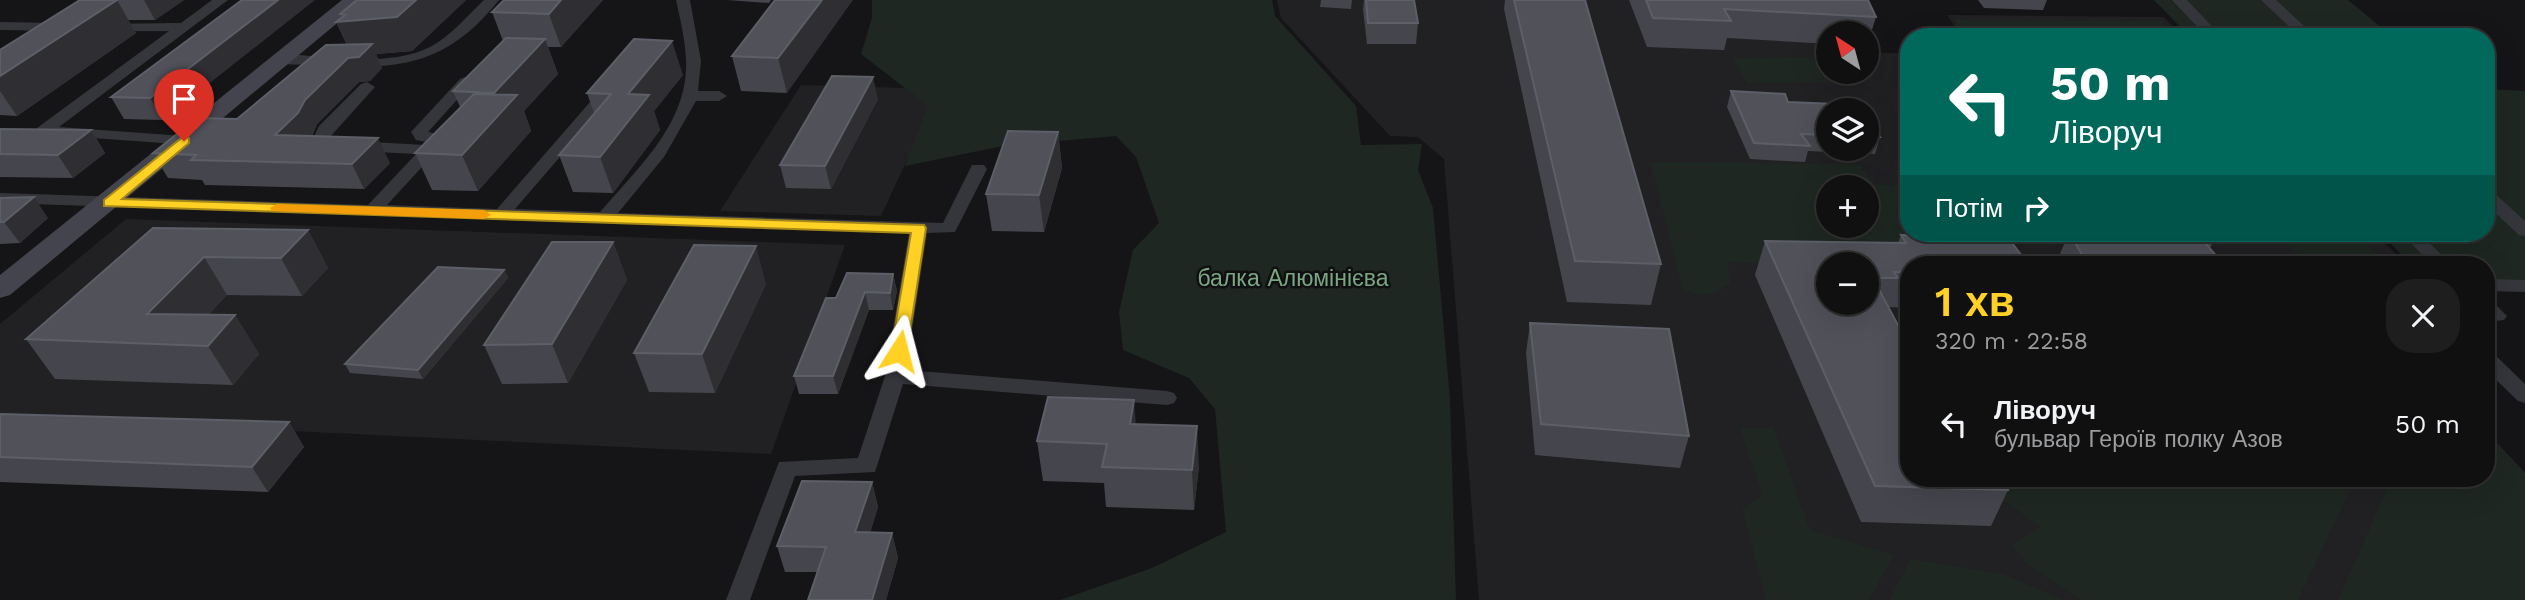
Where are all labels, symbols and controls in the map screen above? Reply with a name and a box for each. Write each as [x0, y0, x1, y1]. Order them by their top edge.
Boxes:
north arrow [1816, 21, 1880, 84]
map controls [1816, 21, 1879, 315]
text: 50 m [2050, 54, 2170, 112]
icon: left [1935, 56, 2026, 147]
pin [154, 69, 214, 141]
icon: arrive [165, 80, 203, 118]
button: layers [1816, 98, 1879, 161]
text: Ліворуч [2050, 113, 2163, 151]
button: + [1816, 175, 1879, 238]
icon: right [2017, 189, 2055, 227]
text: Потім [1935, 193, 2003, 223]
button: − [1816, 252, 1879, 315]
park label: балка Алюмінієва [1197, 265, 1389, 292]
text: 1 хв [1935, 277, 2015, 326]
button: close [2386, 279, 2460, 353]
position arrow [862, 314, 936, 388]
text: 320 m · 22:58 [1935, 328, 2088, 355]
text: Ліворуч [1994, 395, 2096, 425]
icon: left [1935, 405, 1973, 443]
text: 50 m [2395, 409, 2460, 439]
text: бульвар Героїв полку Азов [1994, 426, 2283, 453]

